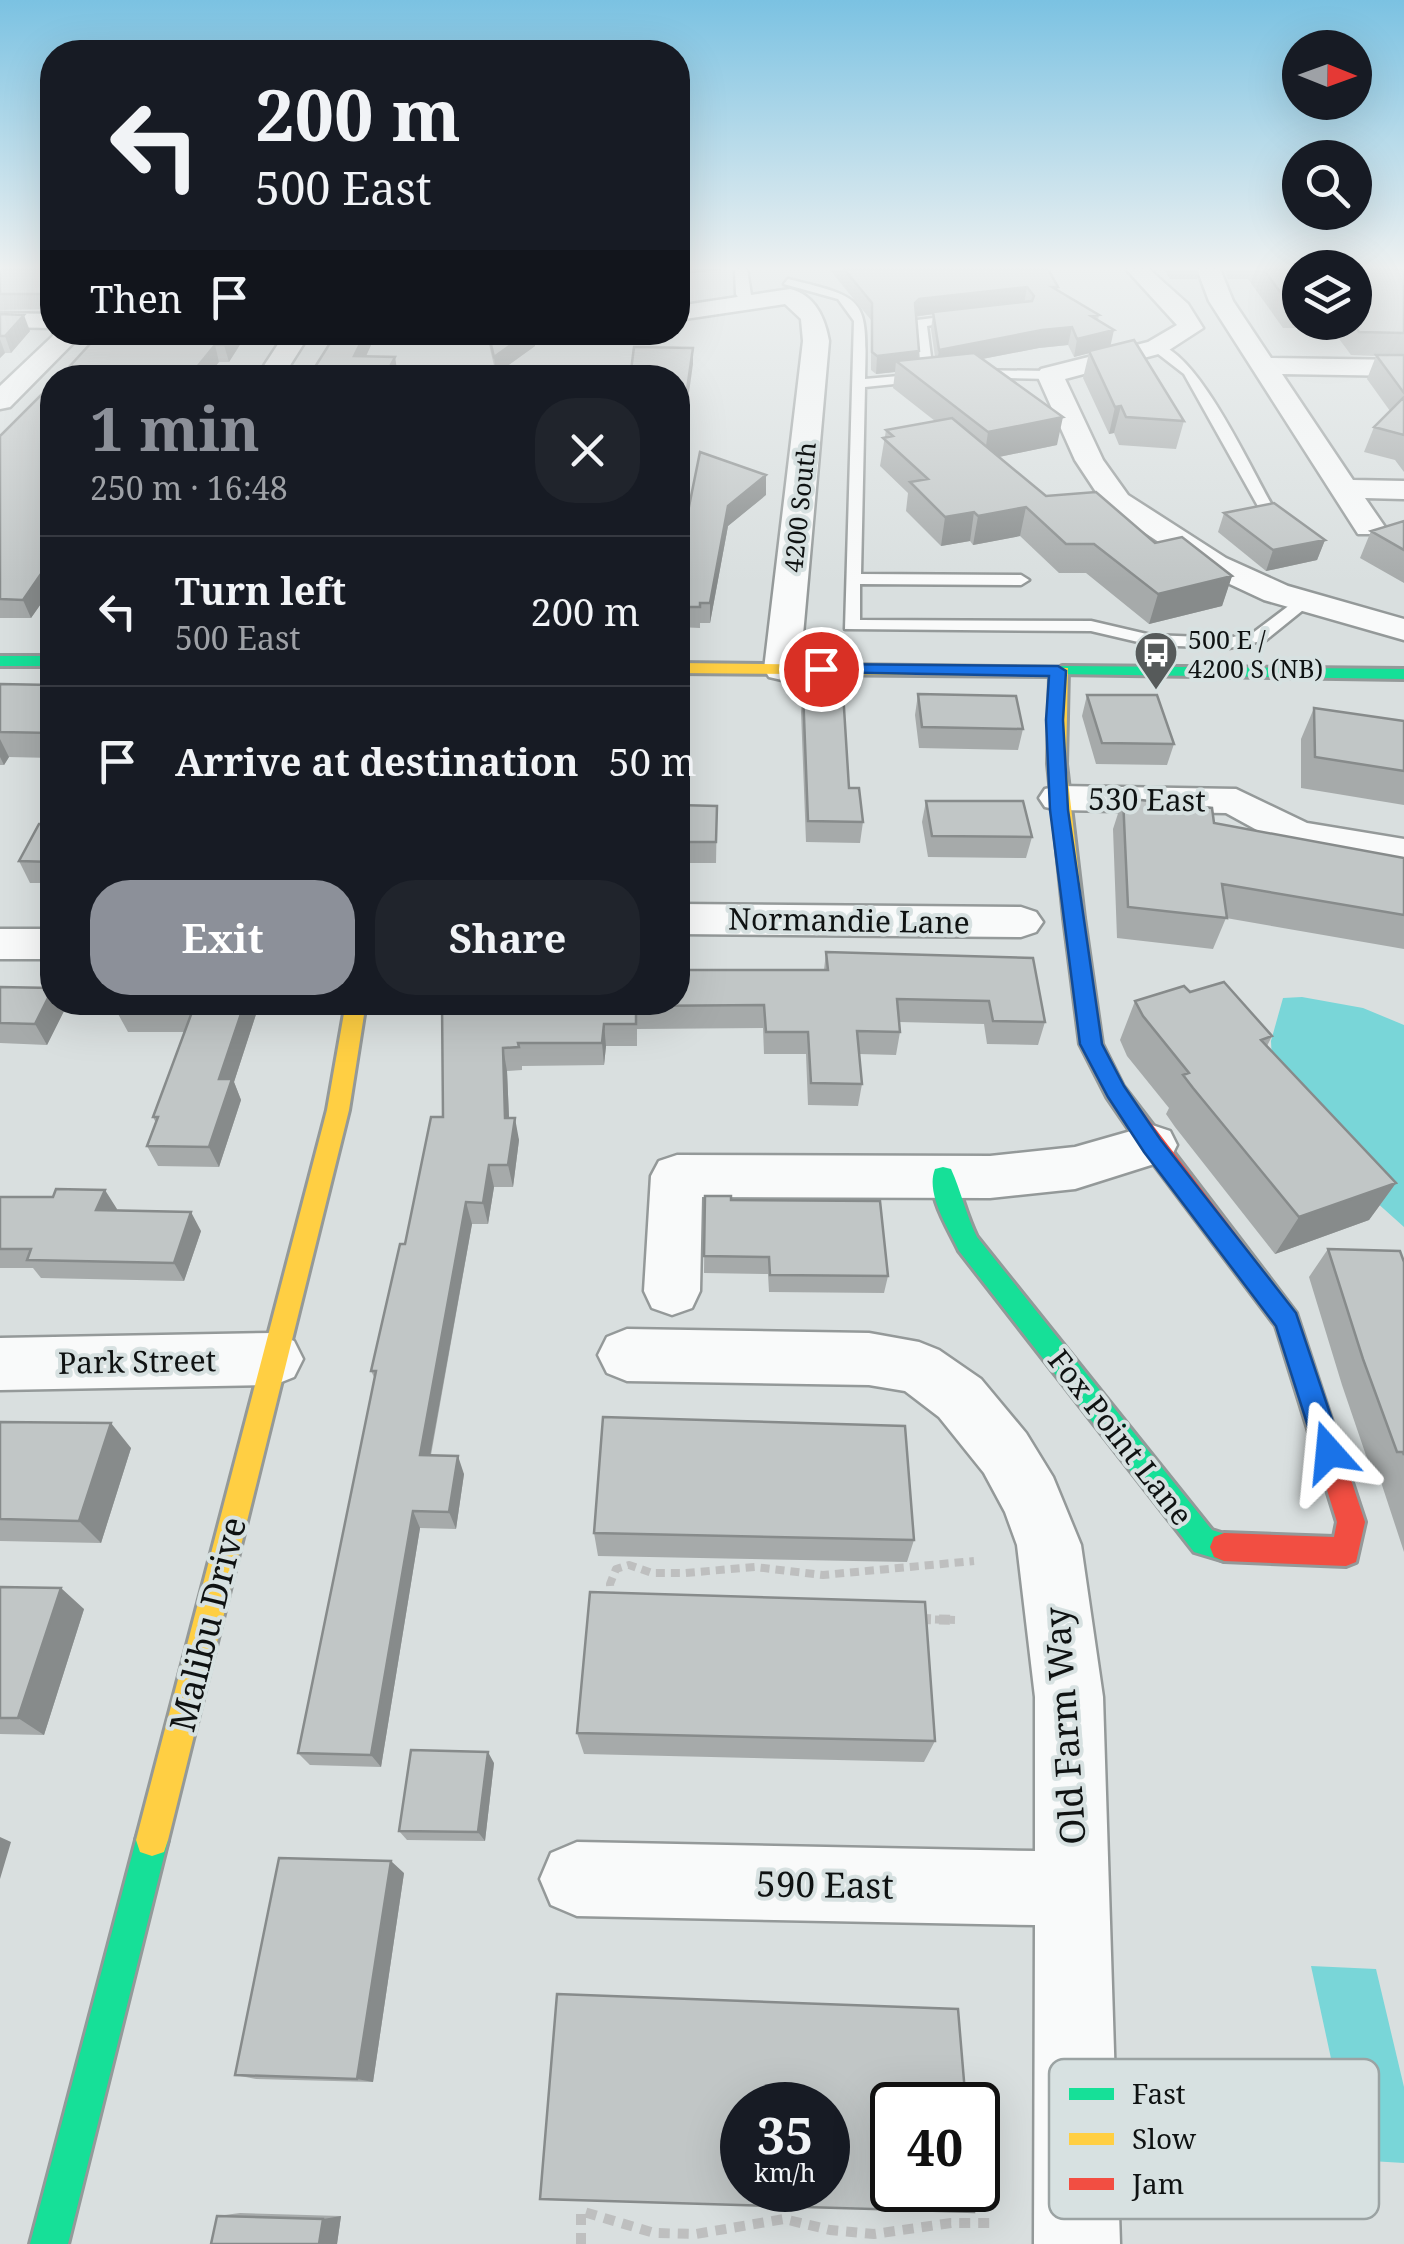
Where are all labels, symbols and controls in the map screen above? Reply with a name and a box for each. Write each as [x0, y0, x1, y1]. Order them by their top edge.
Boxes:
north arrow [1282, 30, 1372, 120]
map controls [1282, 30, 1372, 340]
text: 200 m [255, 66, 461, 162]
icon: left [90, 80, 220, 210]
button: search [1282, 140, 1372, 230]
text: 500 East [255, 157, 432, 218]
button: layers [1282, 250, 1372, 340]
icon: arrive [202, 270, 257, 325]
text: Then [90, 272, 182, 324]
text: 1 min [90, 387, 260, 469]
button: close [535, 398, 640, 503]
street label: 4200 South [775, 440, 823, 574]
text: 250 m · 16:48 [90, 466, 288, 509]
text: Turn left [175, 564, 346, 616]
icon: left [90, 584, 145, 639]
text: 200 m [530, 585, 640, 637]
text: 500 East [175, 616, 301, 659]
place label: 500 E / 4200 S (NB) [1188, 622, 1323, 685]
pin [779, 627, 864, 712]
bus stop icon: 500 E / 4200 S (NB) [1133, 630, 1179, 691]
icon: arrive [794, 642, 849, 697]
icon: arrive [90, 734, 145, 789]
text: Arrive at destination [175, 735, 579, 787]
text: 50 m [609, 735, 697, 787]
street label: 530 East [1088, 777, 1206, 821]
button: Exit [90, 880, 355, 995]
button: Share [375, 880, 640, 995]
street label: Normandie Lane [728, 897, 970, 943]
street label: Park Street [58, 1339, 216, 1383]
street label: Fox Point Lane [1039, 1341, 1203, 1533]
position arrow [1277, 1400, 1381, 1504]
street label: Malibu Drive [158, 1512, 256, 1736]
street label: Old Farm Way [1032, 1605, 1096, 1846]
street label: 590 East [756, 1859, 894, 1909]
legend [1049, 2059, 1379, 2219]
text: Fast [1132, 2074, 1186, 2112]
speed limit sign: 40 [870, 2082, 1000, 2212]
text: 35 [757, 2101, 813, 2169]
text: Slow [1132, 2119, 1197, 2157]
text: km/h [754, 2155, 816, 2189]
text: Jam [1131, 2164, 1184, 2202]

